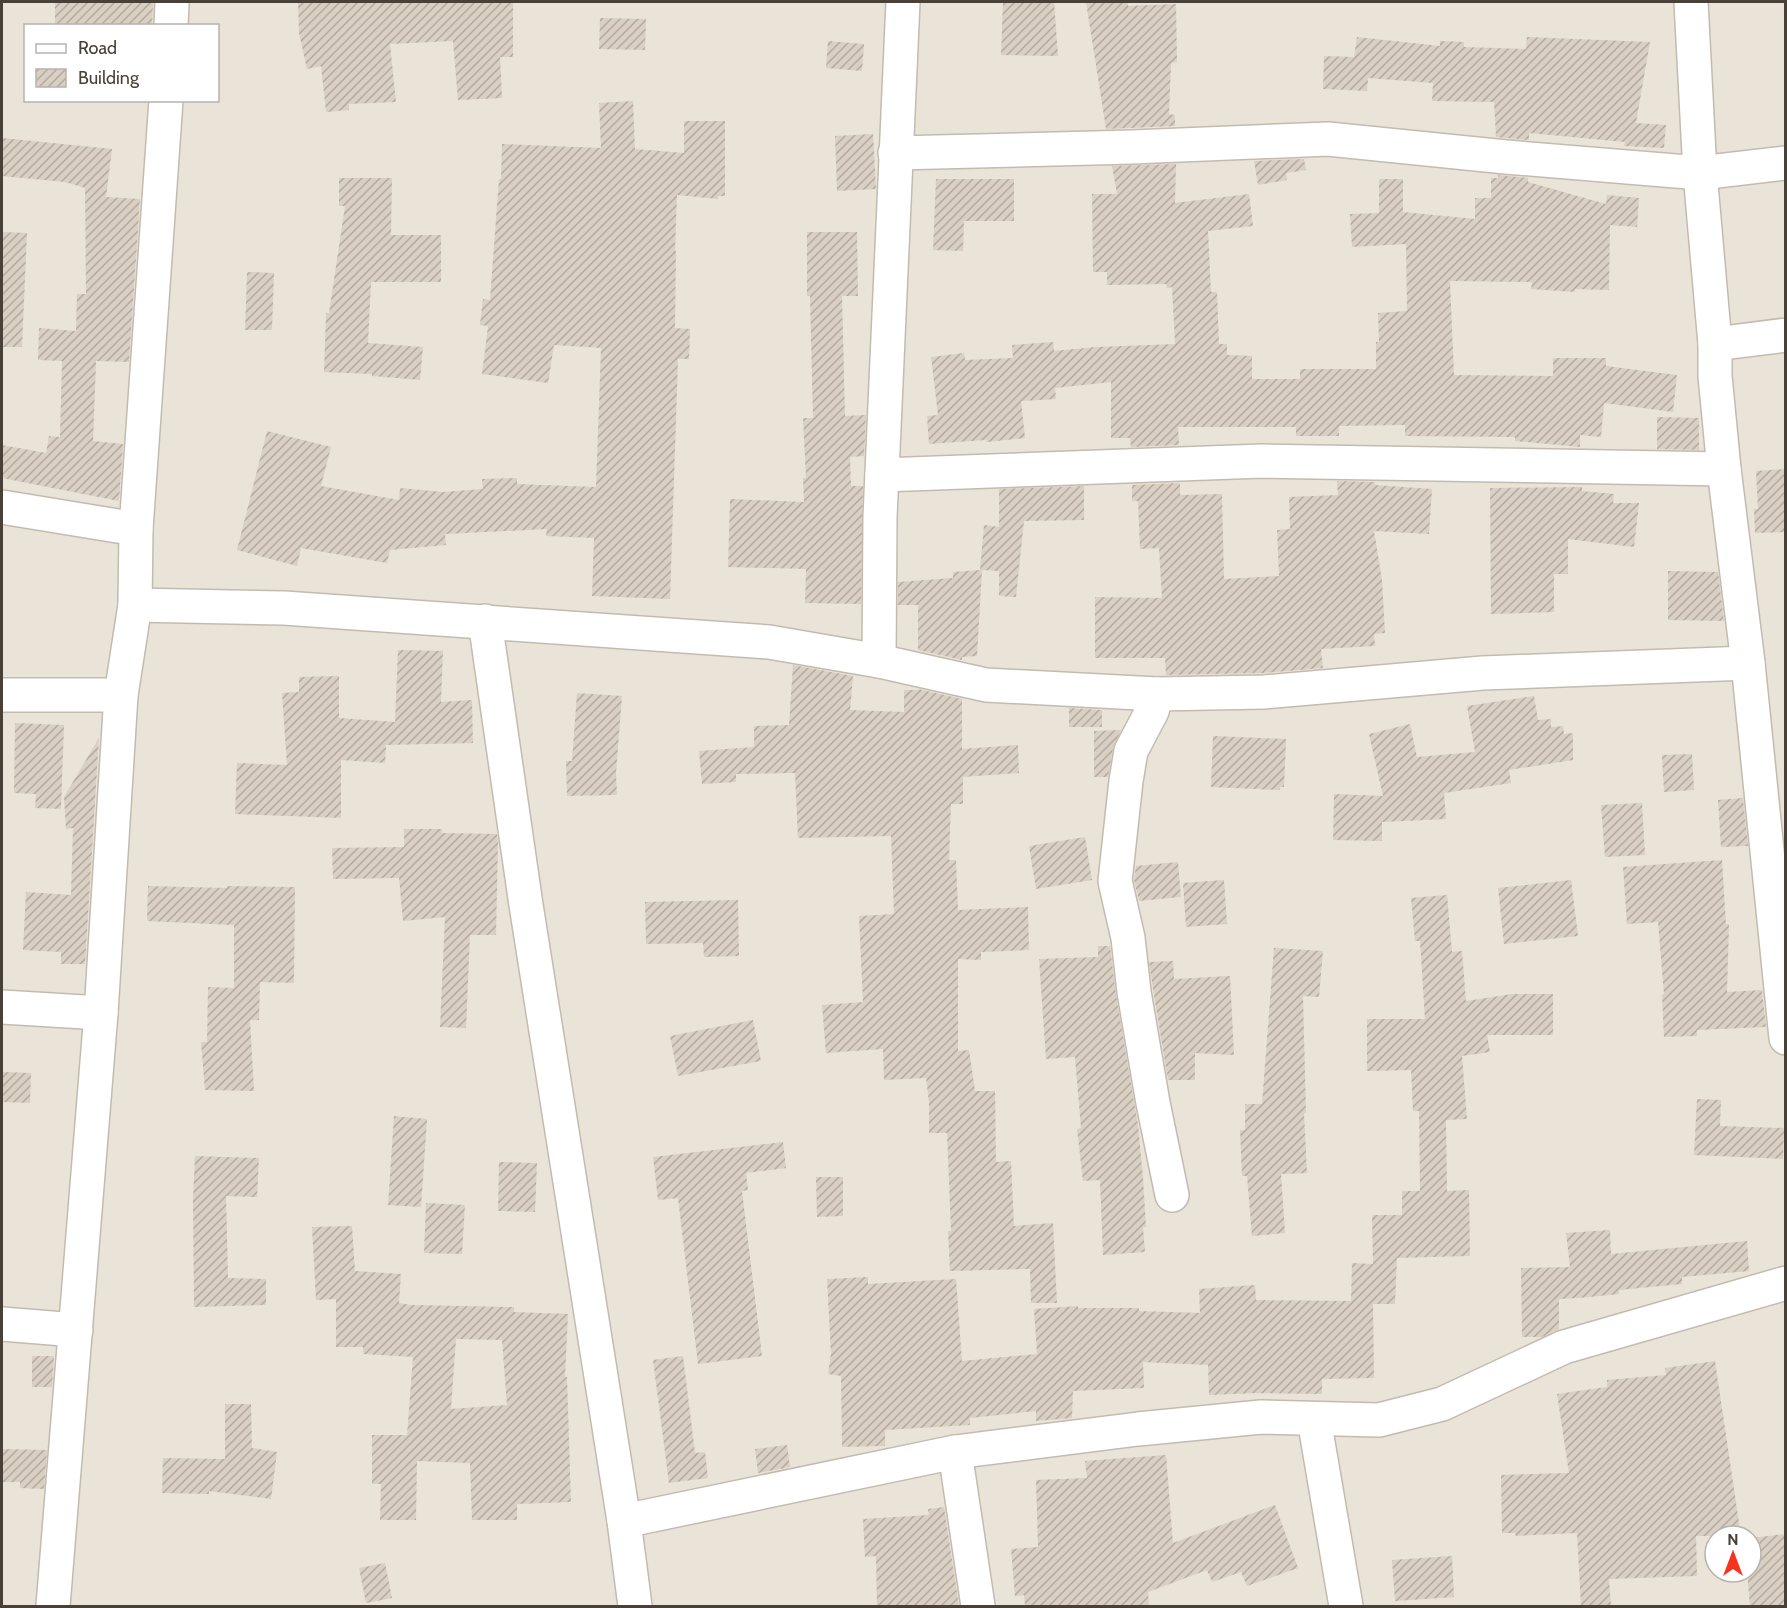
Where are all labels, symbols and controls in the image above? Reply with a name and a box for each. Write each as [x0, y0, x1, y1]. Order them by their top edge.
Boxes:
legend [24, 24, 219, 102]
text: Road [78, 37, 117, 59]
text: Building [78, 67, 140, 89]
north arrow [1703, 1524, 1763, 1584]
text: N [1727, 1530, 1739, 1549]

